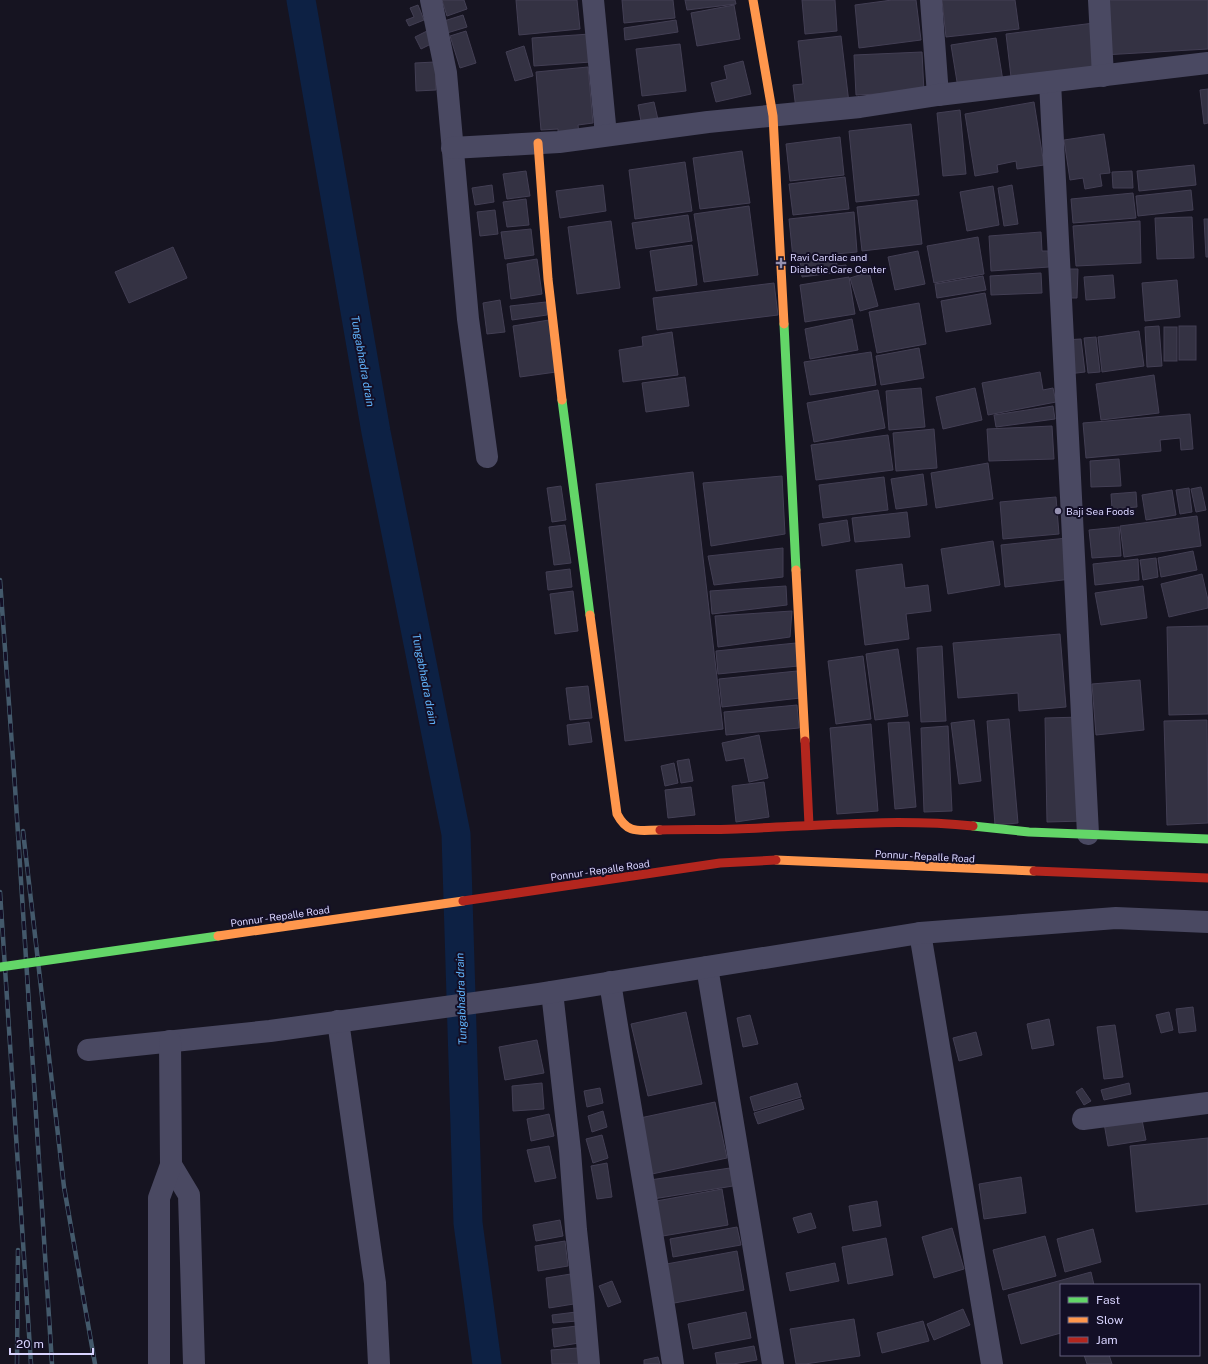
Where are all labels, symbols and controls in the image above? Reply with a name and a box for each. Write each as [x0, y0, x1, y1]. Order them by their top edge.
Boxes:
place label: Ravi Cardiac and Diabetic Care Center [790, 251, 886, 275]
marker: Ravi Cardiac and Diabetic Care Center [775, 257, 787, 269]
water label: Tungabhadra drain [349, 314, 377, 408]
place label: Baji Sea Foods [1066, 505, 1134, 517]
marker: Baji Sea Foods [1053, 506, 1063, 516]
water label: Tungabhadra drain [410, 632, 440, 726]
street label: Ponnur - Repalle Road [875, 847, 975, 865]
street label: Ponnur - Repalle Road [550, 857, 650, 883]
street label: Ponnur - Repalle Road [230, 903, 330, 929]
water label: Tungabhadra drain [453, 953, 469, 1045]
legend [1060, 1284, 1200, 1356]
text: Fast [1096, 1293, 1121, 1307]
text: Slow [1096, 1313, 1124, 1327]
scale bar [10, 1330, 93, 1356]
text: Jam [1096, 1333, 1118, 1347]
text: 20 m [16, 1337, 44, 1351]

